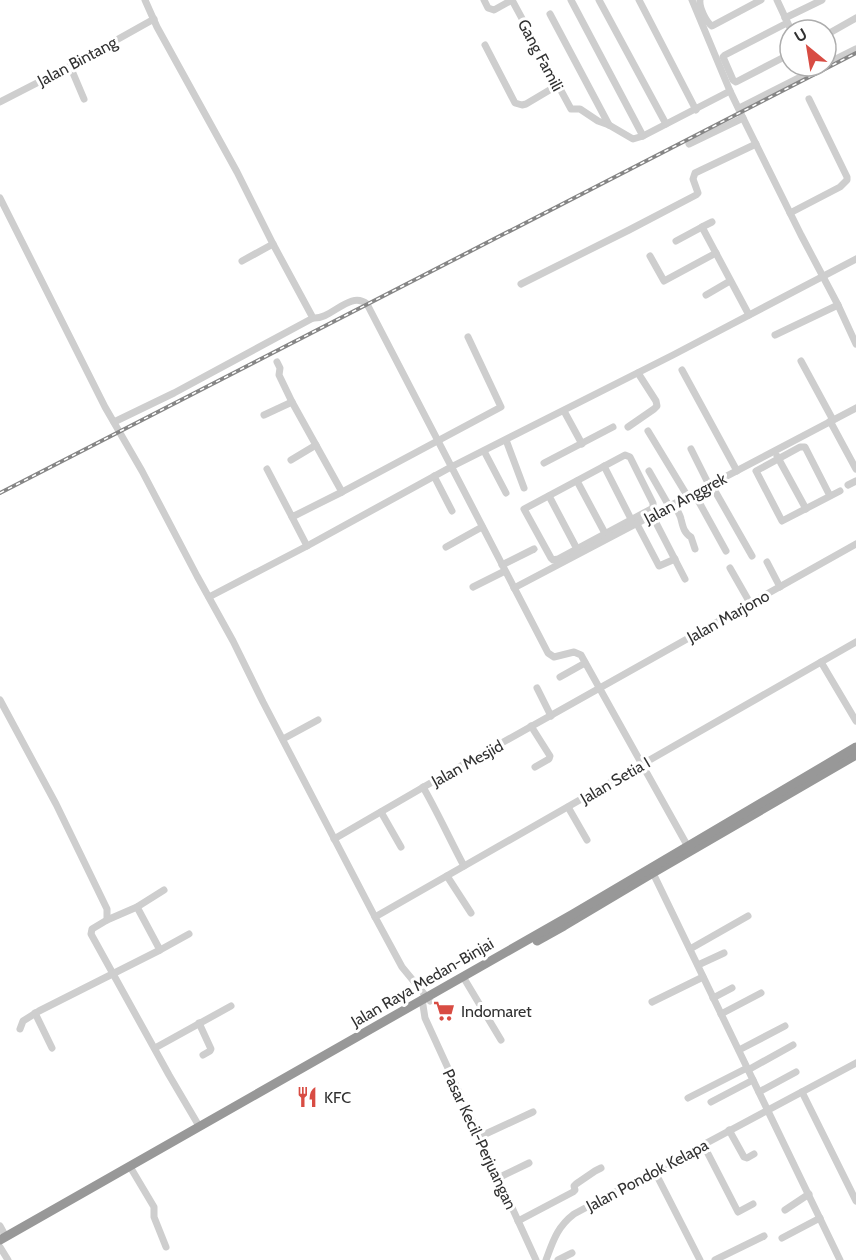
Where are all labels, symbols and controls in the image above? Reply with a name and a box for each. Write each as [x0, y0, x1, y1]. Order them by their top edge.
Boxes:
street label: Gang Famili [514, 16, 567, 94]
north arrow [778, 18, 838, 78]
text: U [791, 24, 810, 47]
street label: Jalan Bintang [33, 32, 121, 91]
street label: Jalan Anggrek [640, 468, 730, 529]
street label: Jalan Marjono [683, 586, 773, 647]
street label: Jalan Mesjid [427, 736, 506, 791]
street label: Jalan Setia I [576, 753, 653, 808]
street label: Jalan Raya Medan-Binjai [347, 934, 497, 1031]
supermarket icon: Indomaret [432, 999, 456, 1023]
place label: Indomaret [461, 1002, 532, 1021]
street label: Pasar Kecil-Perjuangan [439, 1066, 520, 1212]
restaurant icon: KFC [295, 1085, 319, 1109]
place label: KFC [324, 1088, 351, 1107]
street label: Jalan Pondok Kelapa [582, 1135, 712, 1216]

